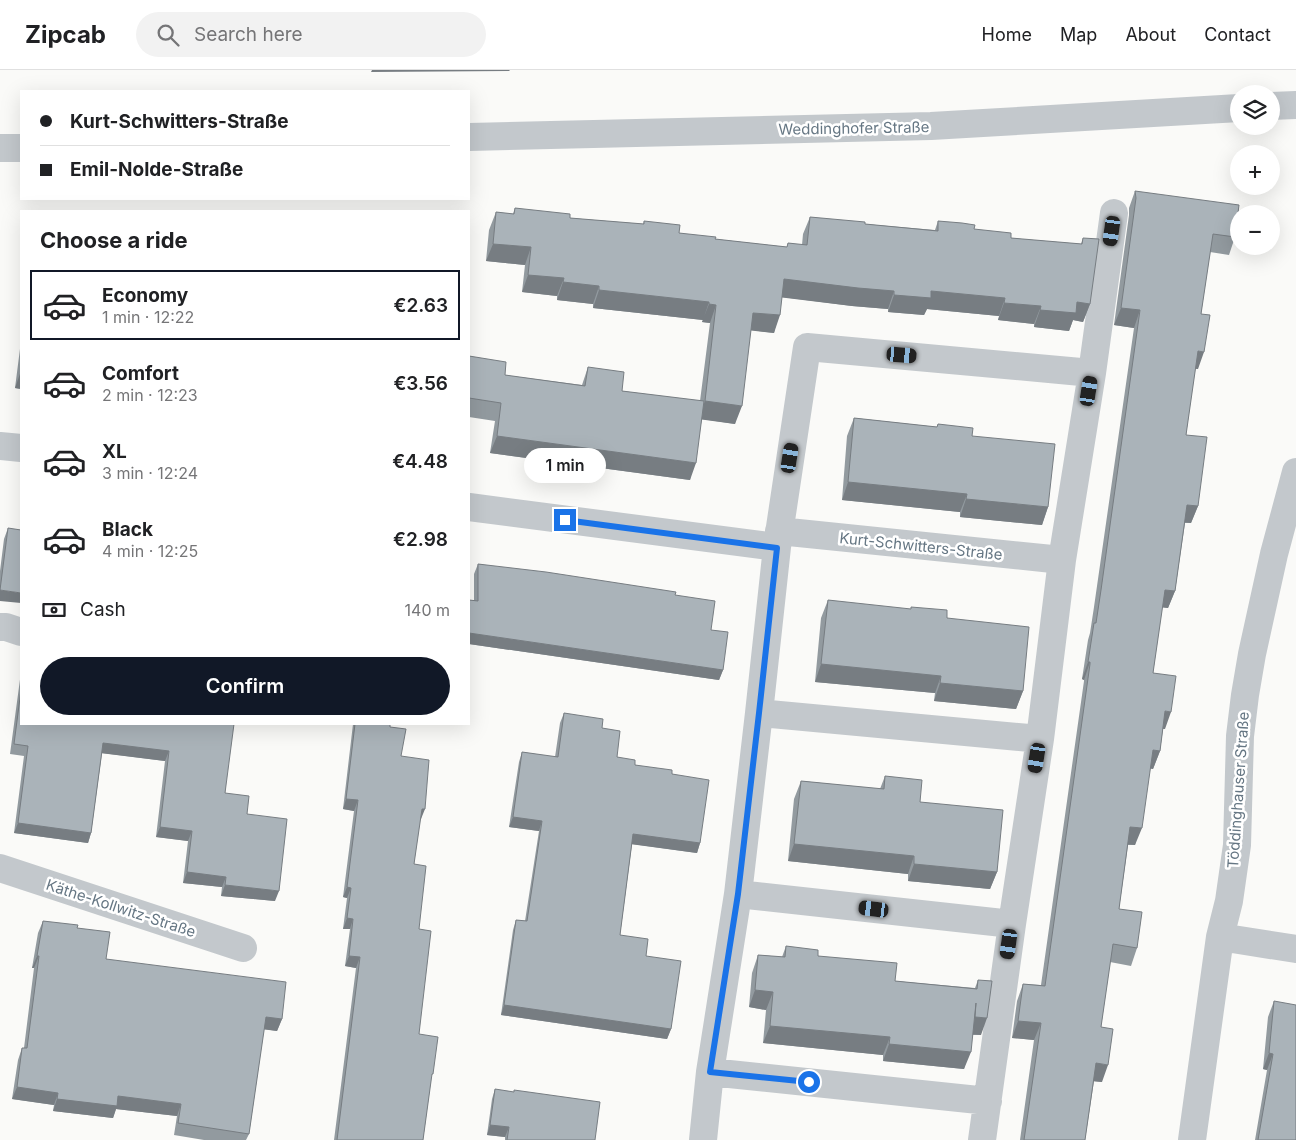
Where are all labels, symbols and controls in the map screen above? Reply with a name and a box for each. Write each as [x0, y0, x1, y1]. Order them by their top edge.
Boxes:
search box [136, 12, 486, 57]
text: Zipcab [25, 20, 106, 49]
icon: search [154, 21, 182, 49]
text: Search here [194, 23, 303, 46]
text: Home [982, 24, 1032, 45]
text: Map [1060, 24, 1097, 45]
text: About [1125, 24, 1176, 45]
text: Contact [1204, 24, 1271, 45]
map controls [1230, 85, 1280, 255]
button: layers [1230, 85, 1280, 135]
text: Kurt-Schwitters-Straße [70, 110, 289, 133]
street label: Weddinghofer Straße [778, 117, 930, 139]
button: + [1230, 145, 1280, 195]
text: Emil-Nolde-Straße [70, 158, 243, 181]
button: − [1230, 205, 1280, 255]
car [1102, 215, 1121, 247]
text: Choose a ride [40, 227, 188, 253]
icon: car [42, 283, 87, 328]
text: Economy [102, 284, 188, 307]
text: €2.63 [393, 294, 448, 317]
text: 1 min · 12:22 [102, 307, 194, 327]
car [886, 346, 917, 364]
icon: car [42, 361, 87, 406]
text: Comfort [102, 362, 179, 385]
text: €3.56 [393, 372, 448, 395]
car [1079, 375, 1098, 407]
text: 2 min · 12:23 [102, 385, 198, 405]
icon: car [42, 439, 87, 484]
text: XL [102, 440, 127, 463]
car [780, 442, 799, 474]
callout: 1 min [524, 448, 606, 482]
text: €4.48 [392, 450, 448, 473]
text: 1 min [545, 455, 585, 475]
text: 3 min · 12:24 [102, 463, 198, 483]
route end [554, 509, 576, 531]
icon: car [42, 517, 87, 562]
text: Black [102, 518, 153, 541]
text: €2.98 [393, 528, 448, 551]
street label: Kurt-Schwitters-Straße [838, 528, 1004, 564]
text: 4 min · 12:25 [102, 541, 198, 561]
icon: cash [40, 596, 68, 624]
text: Cash [80, 598, 126, 621]
text: 140 m [405, 600, 450, 620]
button: Confirm [40, 657, 450, 715]
street label: Töddinghauser Straße [1223, 711, 1253, 869]
car [1027, 742, 1046, 774]
street label: Käthe-Kollwitz-Straße [44, 875, 198, 941]
car [858, 900, 889, 918]
car [999, 928, 1018, 960]
route start [798, 1071, 820, 1093]

